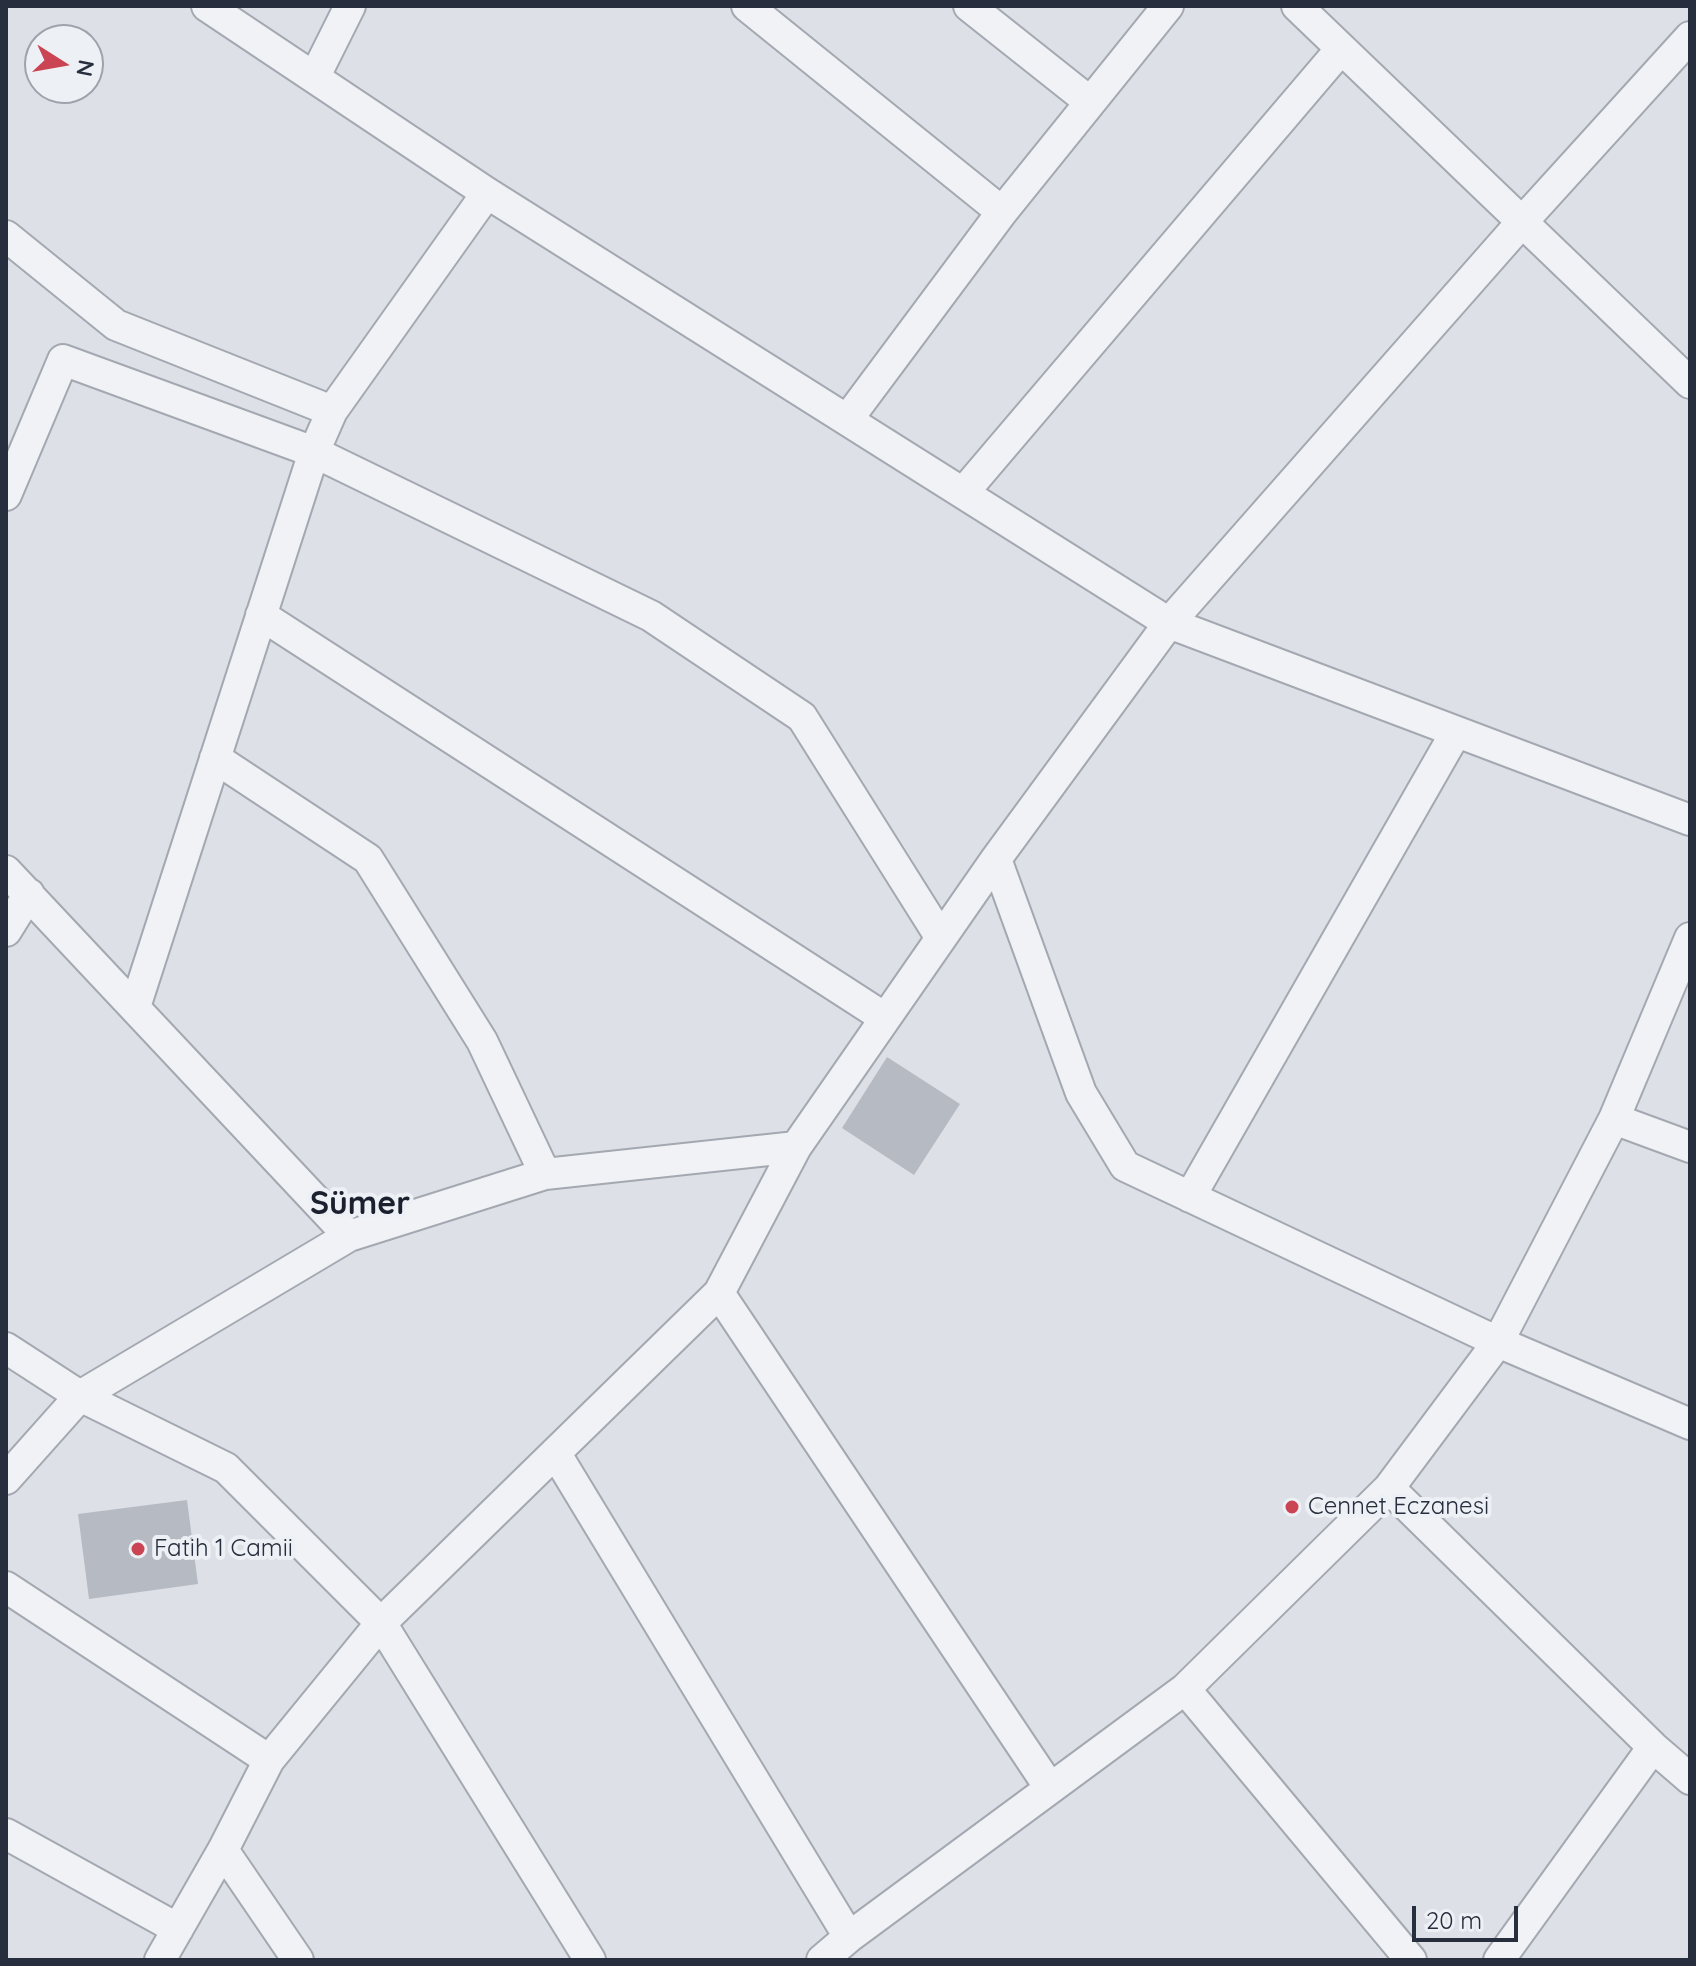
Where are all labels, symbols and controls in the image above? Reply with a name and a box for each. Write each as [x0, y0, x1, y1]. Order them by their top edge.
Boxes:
north arrow [24, 24, 104, 104]
text: N [70, 58, 101, 79]
district label: Sümer [310, 1185, 410, 1223]
place label: Cennet Eczanesi [1308, 1493, 1489, 1521]
marker: Cennet Eczanesi [1283, 1498, 1301, 1516]
place label: Fatih 1 Camii [154, 1535, 293, 1563]
marker: Fatih 1 Camii [129, 1540, 147, 1558]
scale bar [1416, 1890, 1522, 1940]
text: 20 m [1426, 1905, 1482, 1935]

